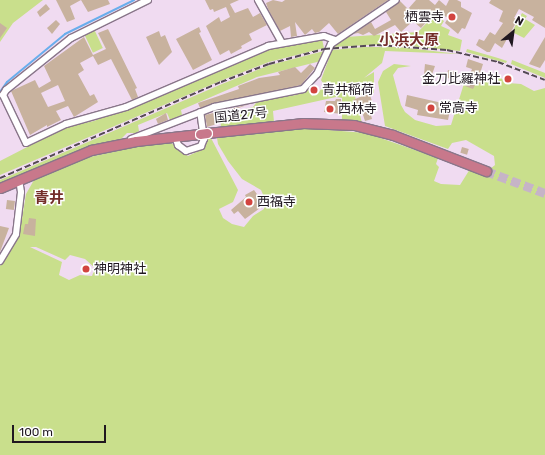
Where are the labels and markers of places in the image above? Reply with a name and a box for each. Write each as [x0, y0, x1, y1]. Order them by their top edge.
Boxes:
place label: 栖雲寺 [405, 9, 444, 25]
marker: 栖雲寺 [447, 12, 457, 22]
place label: 金刀比羅神社 [422, 71, 500, 87]
marker: 金刀比羅神社 [503, 74, 513, 84]
place label: 青井稲荷 [322, 82, 374, 98]
marker: 青井稲荷 [309, 85, 319, 95]
place label: 常高寺 [439, 100, 478, 116]
place label: 西林寺 [338, 101, 377, 117]
marker: 常高寺 [426, 103, 436, 113]
marker: 西林寺 [325, 104, 335, 114]
place label: 西福寺 [257, 194, 296, 210]
marker: 西福寺 [244, 197, 254, 207]
place label: 神明神社 [94, 261, 146, 277]
marker: 神明神社 [81, 264, 91, 274]

